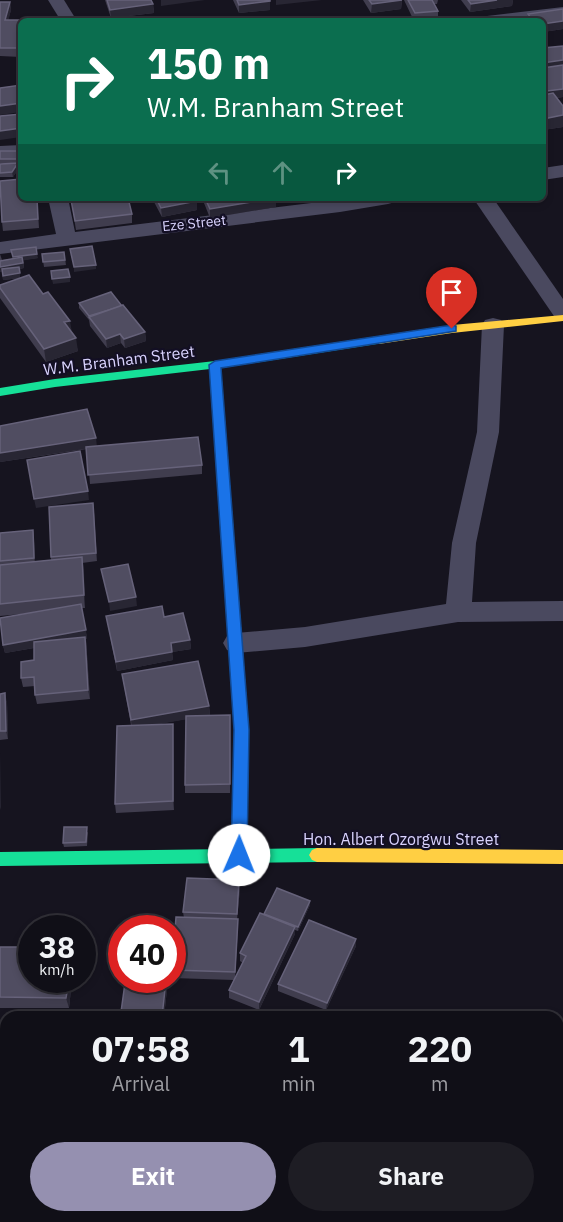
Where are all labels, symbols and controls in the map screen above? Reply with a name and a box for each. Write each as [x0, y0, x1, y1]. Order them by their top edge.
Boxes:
text: 150 m [147, 36, 270, 91]
icon: right [48, 42, 126, 120]
text: W.M. Branham Street [147, 89, 404, 124]
icon: left [203, 156, 236, 189]
icon: ahead [266, 156, 299, 189]
icon: right [329, 156, 362, 189]
street label: Eze Street [161, 211, 227, 235]
pin [426, 267, 477, 329]
icon: arrive [435, 276, 468, 309]
street label: W.M. Branham Street [42, 341, 196, 379]
position arrow [207, 823, 271, 887]
street label: Hon. Albert Ozorgwu Street [303, 829, 499, 849]
speed limit sign: 40 [108, 915, 186, 993]
text: 38 [39, 927, 75, 966]
text: km/h [39, 960, 75, 979]
text: 07:58 [92, 1025, 190, 1072]
text: 1 [288, 1025, 310, 1072]
text: 220 [407, 1025, 472, 1072]
text: Arrival [112, 1070, 170, 1097]
text: min [282, 1070, 316, 1097]
text: m [431, 1070, 449, 1097]
button: Exit [30, 1142, 276, 1211]
button: Share [288, 1142, 534, 1211]

